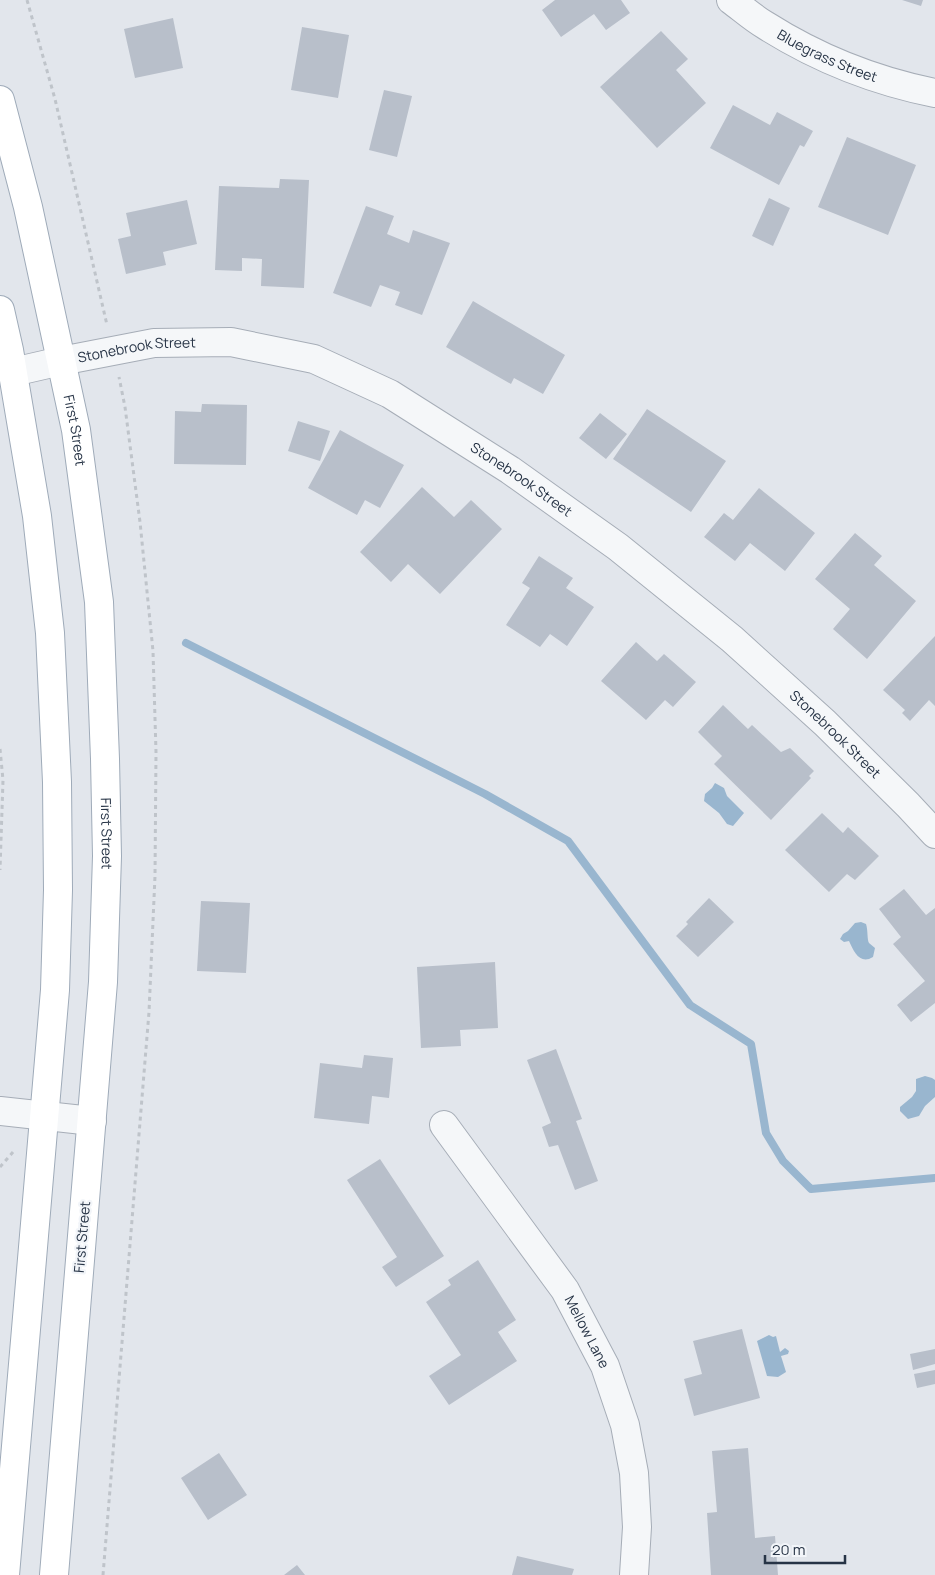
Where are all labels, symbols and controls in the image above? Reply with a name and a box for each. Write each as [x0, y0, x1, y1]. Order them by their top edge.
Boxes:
street label: Bluegrass Street [774, 25, 880, 86]
street label: Stonebrook Street [76, 332, 196, 367]
street label: First Street [60, 393, 91, 468]
street label: Stonebrook Street [467, 437, 577, 521]
street label: Stonebrook Street [786, 686, 886, 782]
street label: First Street [97, 797, 117, 870]
street label: First Street [69, 1200, 94, 1274]
street label: Mellow Lane [561, 1292, 614, 1371]
scale bar [765, 1532, 845, 1564]
text: 20 m [772, 1539, 805, 1560]

